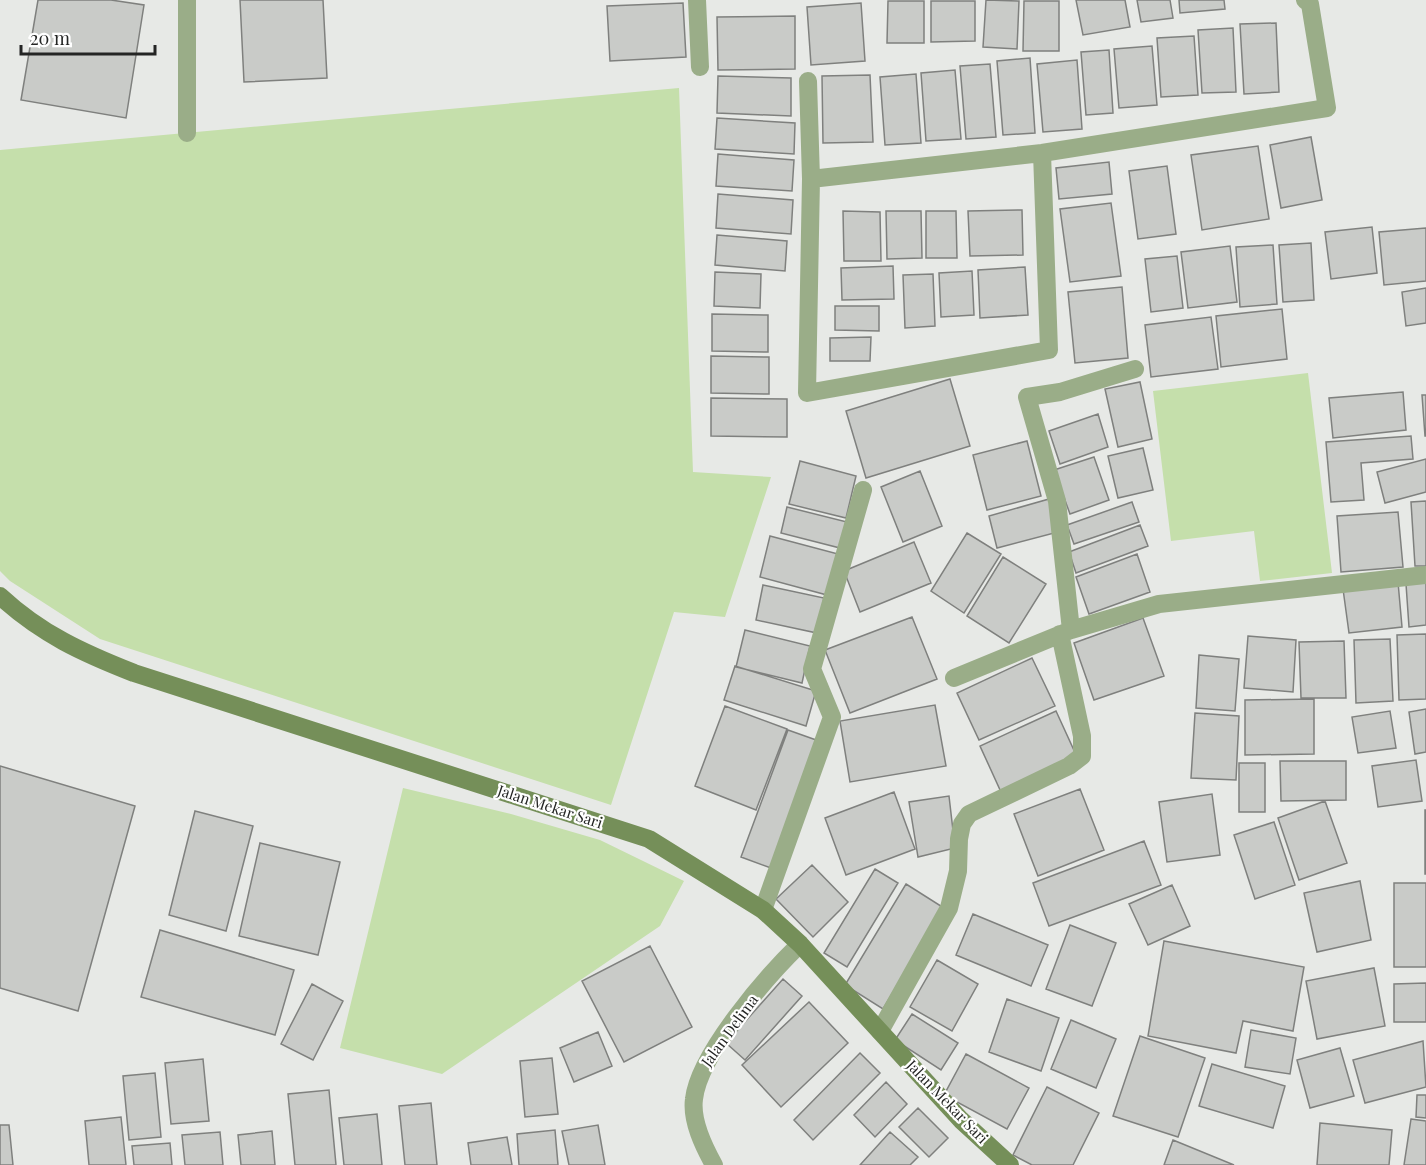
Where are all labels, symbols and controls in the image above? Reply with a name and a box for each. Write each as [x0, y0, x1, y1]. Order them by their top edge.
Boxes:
scale bar [21, 18, 154, 56]
text: 20 m [30, 26, 70, 50]
street label: Jalan Mekar Sari [494, 779, 606, 833]
street label: Jalan Delima [696, 990, 762, 1071]
street label: Jalan Mekar Sari [902, 1054, 993, 1148]

